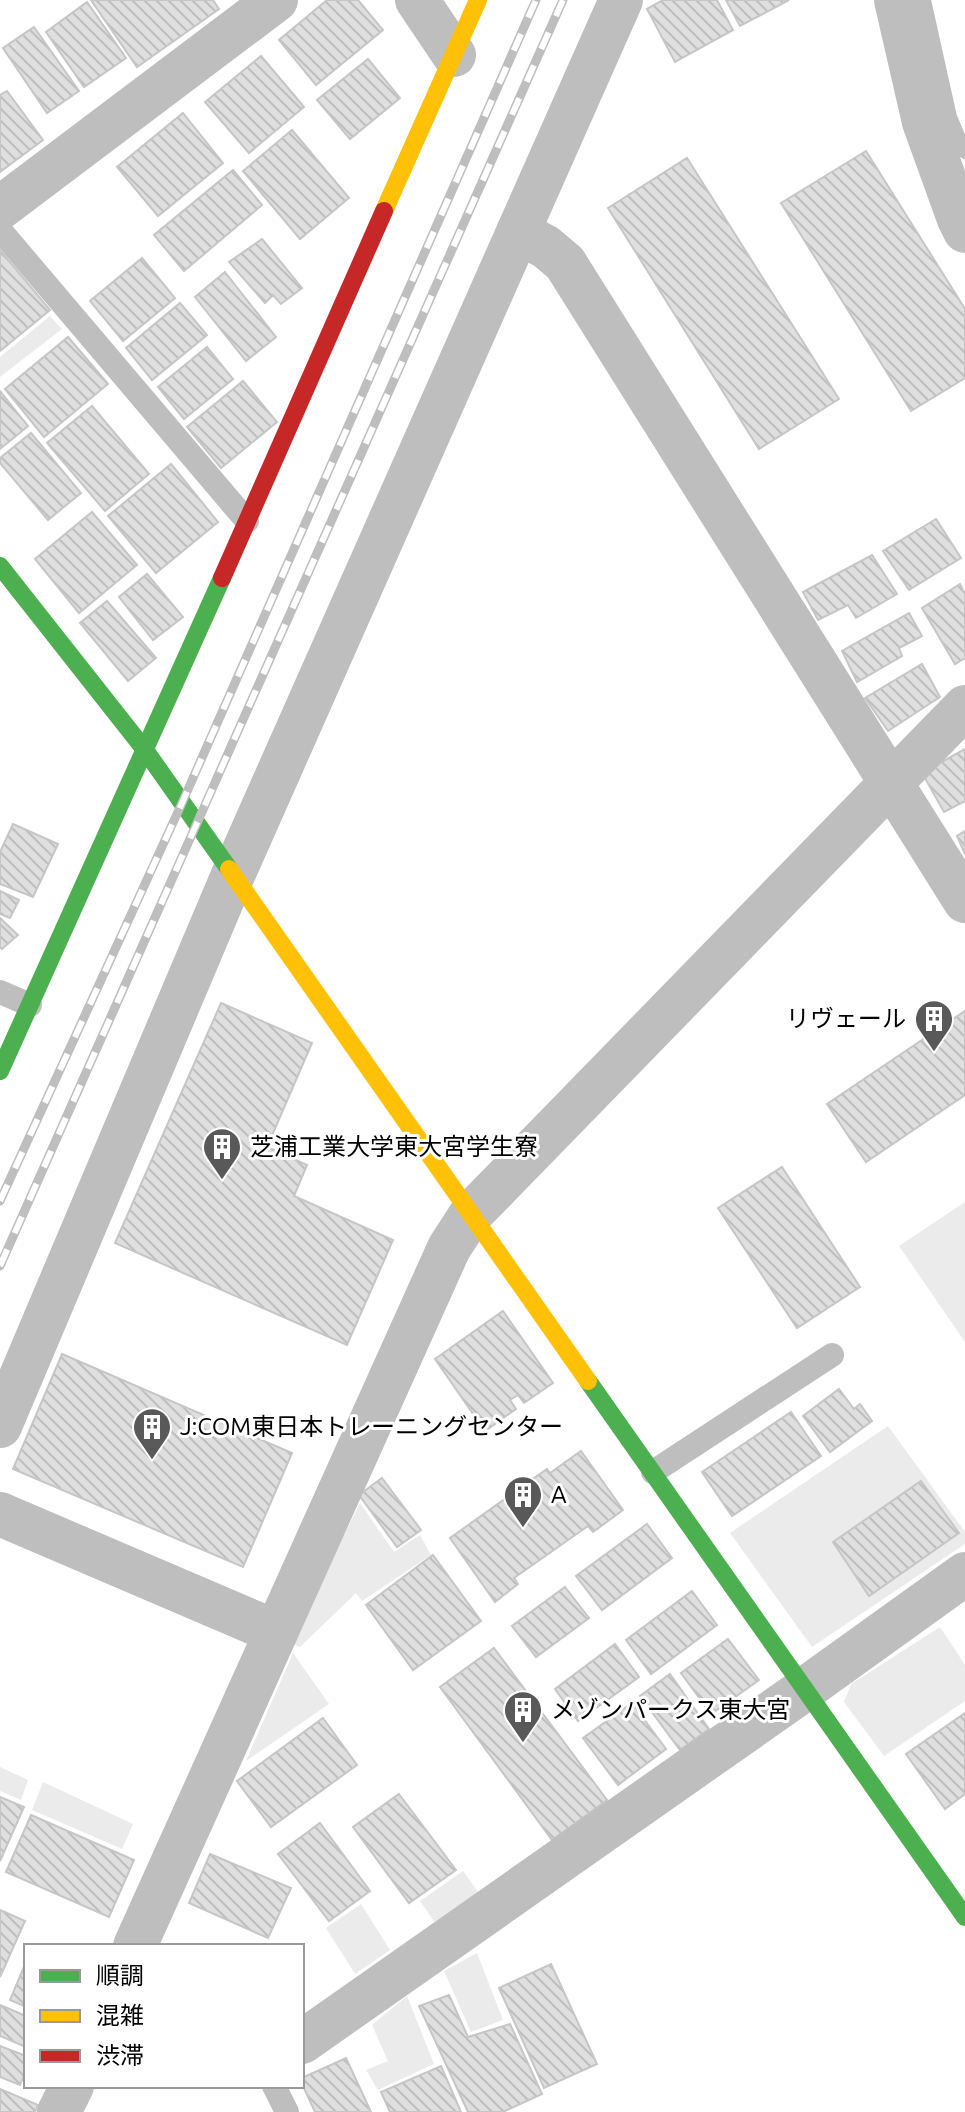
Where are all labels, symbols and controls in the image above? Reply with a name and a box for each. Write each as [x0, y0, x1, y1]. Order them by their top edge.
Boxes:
building icon: リヴェール [913, 998, 955, 1053]
place label: リヴェール [786, 1005, 906, 1032]
building icon: 芝浦工業大学東大宮学生寮 [201, 1126, 243, 1181]
place label: 芝浦工業大学東大宮学生寮 [250, 1133, 538, 1160]
building icon: J:COM東日本トレーニングセンター [131, 1406, 173, 1461]
place label: J:COM東日本トレーニングセンター [180, 1413, 563, 1440]
building icon: A [502, 1474, 544, 1529]
place label: A [551, 1481, 567, 1508]
building icon: メゾンパークス東大宮 [502, 1689, 544, 1744]
place label: メゾンパークス東大宮 [551, 1696, 790, 1723]
legend [24, 1944, 304, 2088]
text: 順調 [96, 1962, 144, 1989]
text: 混雑 [96, 2002, 144, 2029]
text: 渋滞 [96, 2042, 144, 2069]

